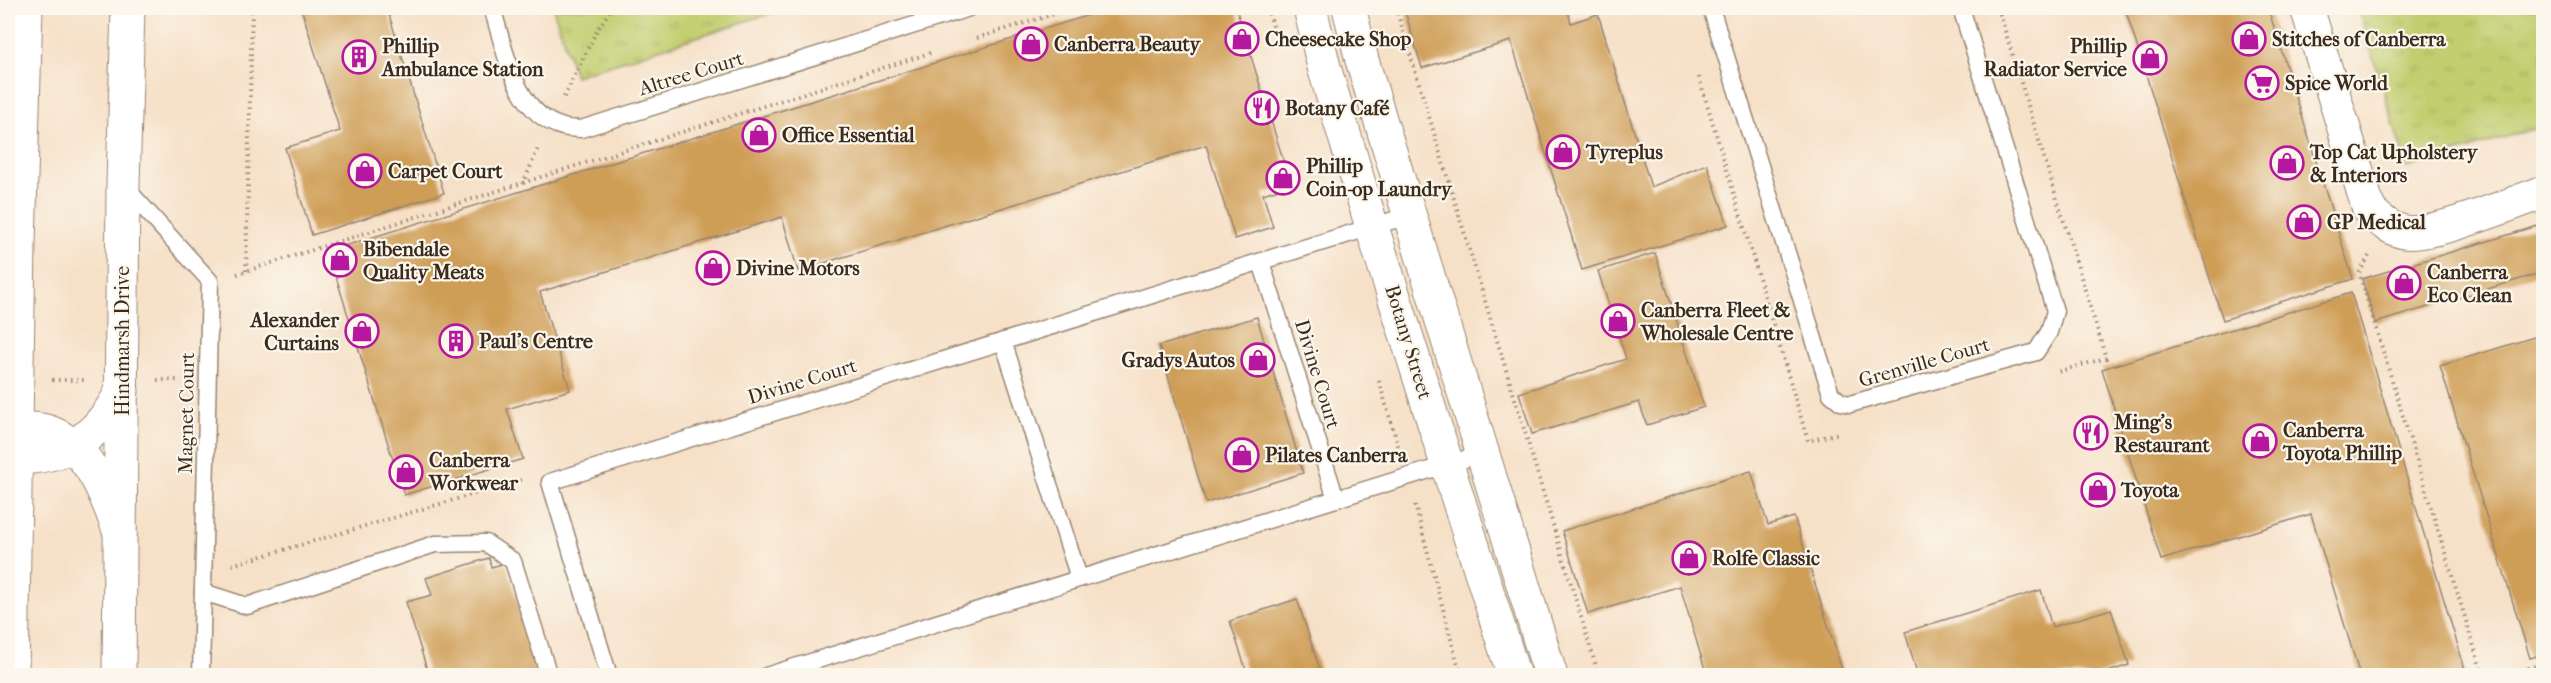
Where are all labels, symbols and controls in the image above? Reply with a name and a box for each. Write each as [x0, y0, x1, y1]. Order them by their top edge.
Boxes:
shop icon: Cheesecake Shop [1224, 21, 1260, 57]
shop icon: Stitches of Canberra [2231, 21, 2267, 57]
shop icon: Canberra Beauty [1013, 26, 1049, 62]
place label: Cheesecake Shop [1265, 28, 1412, 51]
place label: Stitches of Canberra [2272, 28, 2446, 51]
place label: Canberra Beauty [1054, 33, 1202, 56]
place label: Phillip Ambulance Station [380, 35, 544, 81]
place label: Phillip Radiator Service [1984, 35, 2127, 81]
building icon: Phillip Ambulance Station [341, 39, 377, 75]
shop icon: Phillip Radiator Service [2132, 40, 2168, 76]
street label: Altree Court [635, 47, 746, 101]
supermarket icon: Spice World [2244, 65, 2280, 101]
place label: Spice World [2285, 72, 2389, 95]
restaurant icon: Botany Café [1244, 90, 1280, 126]
place label: Botany Café [1285, 97, 1389, 120]
shop icon: Office Essential [741, 117, 777, 153]
place label: Office Essential [782, 124, 915, 147]
shop icon: Tyreplus [1545, 134, 1581, 170]
place label: Tyreplus [1585, 141, 1663, 164]
place label: Top Cat Upholstery & Interiors [2309, 141, 2479, 187]
shop icon: Top Cat Upholstery & Interiors [2269, 145, 2305, 181]
shop icon: Carpet Court [347, 153, 383, 189]
place label: Phillip Coin-op Laundry [1306, 155, 1453, 201]
place label: Carpet Court [388, 160, 503, 183]
shop icon: Phillip Coin-op Laundry [1265, 160, 1301, 196]
shop icon: GP Medical [2286, 204, 2322, 240]
place label: GP Medical [2327, 211, 2426, 234]
place label: Bibendale Quality Meats [363, 238, 485, 284]
shop icon: Bibendale Quality Meats [322, 242, 358, 278]
shop icon: Divine Motors [695, 250, 731, 286]
place label: Divine Motors [736, 257, 860, 280]
place label: Canberra Eco Clean [2427, 261, 2512, 307]
shop icon: Canberra Eco Clean [2386, 265, 2422, 301]
street label: Hindmarsh Drive [111, 266, 134, 416]
street label: Botany Street [1380, 282, 1437, 402]
place label: Canberra Fleet & Wholesale Centre [1640, 299, 1794, 345]
shop icon: Canberra Fleet & Wholesale Centre [1600, 303, 1636, 339]
place label: Alexander Curtains [248, 309, 340, 355]
shop icon: Alexander Curtains [344, 313, 380, 349]
street label: Divine Court [1290, 317, 1345, 432]
building icon: Paul’s Centre [438, 323, 474, 359]
place label: Paul’s Centre [479, 330, 593, 353]
street label: Grenville Court [1856, 333, 1992, 392]
shop icon: Gradys Autos [1240, 342, 1276, 378]
place label: Gradys Autos [1122, 349, 1236, 372]
street label: Magnet Court [174, 352, 199, 474]
street label: Divine Court [745, 354, 860, 409]
place label: Ming’s Restaurant [2113, 411, 2210, 457]
restaurant icon: Ming’s Restaurant [2073, 415, 2109, 451]
place label: Canberra Toyota Phillip [2282, 419, 2402, 465]
shop icon: Canberra Toyota Phillip [2242, 423, 2278, 459]
shop icon: Pilates Canberra [1224, 437, 1260, 473]
place label: Pilates Canberra [1265, 444, 1408, 467]
place label: Canberra Workwear [428, 449, 519, 495]
shop icon: Canberra Workwear [388, 454, 424, 490]
shop icon: Toyota [2080, 472, 2116, 508]
place label: Toyota [2120, 479, 2180, 502]
shop icon: Rolfe Classic [1671, 540, 1707, 576]
place label: Rolfe Classic [1712, 547, 1820, 570]

